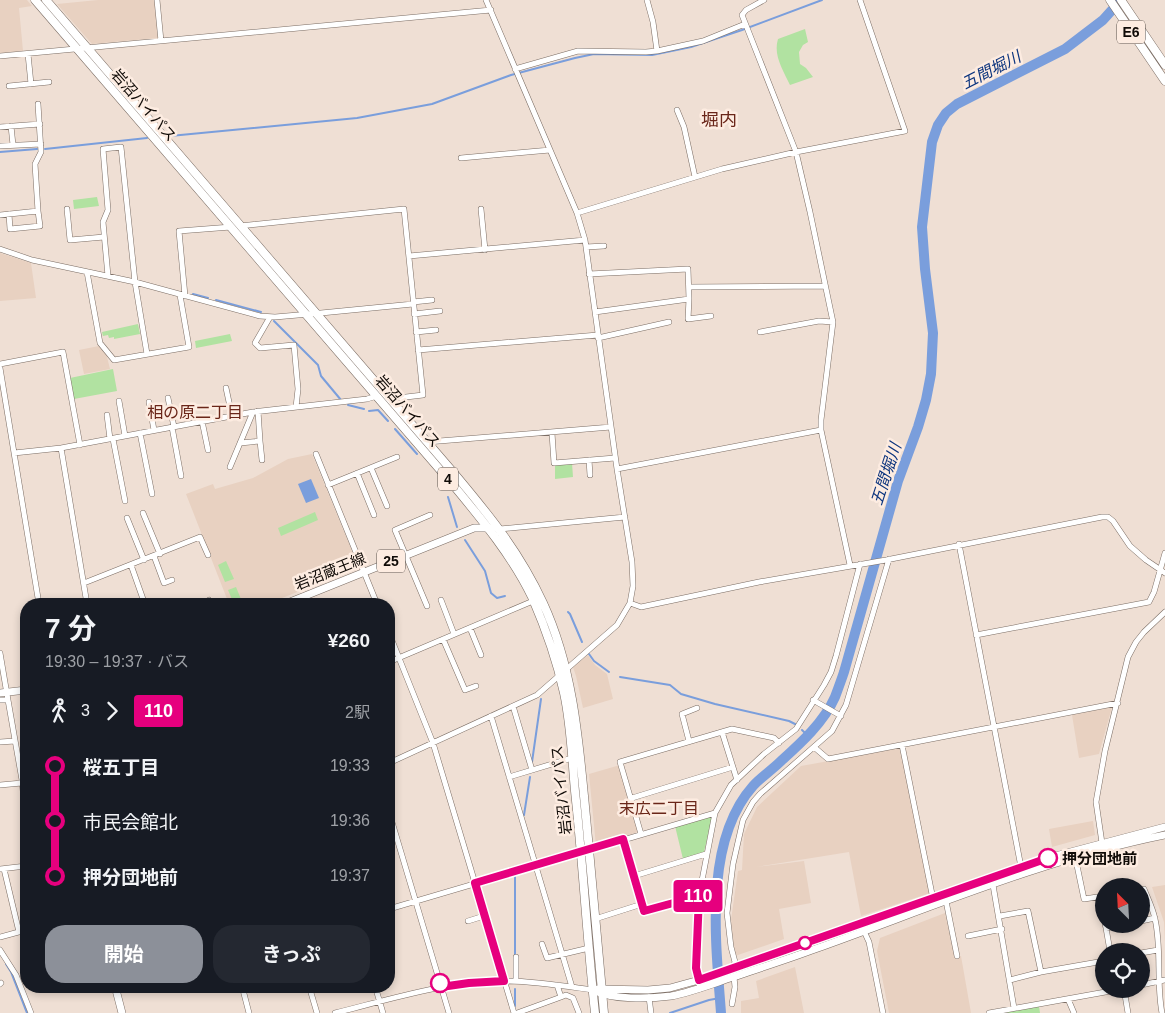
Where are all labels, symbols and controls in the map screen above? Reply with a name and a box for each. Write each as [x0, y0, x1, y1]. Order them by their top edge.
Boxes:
road number: E6 [1117, 21, 1145, 44]
water label: 五間堀川 [959, 47, 1025, 92]
street label: 岩沼バイパス [108, 66, 180, 144]
district label: 堀内 [701, 110, 737, 130]
street label: 岩沼バイパス [372, 372, 444, 450]
district label: 相の原二丁目 [147, 404, 243, 421]
water label: 五間堀川 [868, 439, 905, 507]
road number: 4 [438, 468, 458, 490]
street label: 岩沼蔵王線 [292, 549, 368, 593]
road number: 25 [377, 550, 405, 572]
text: 7 分 [45, 613, 96, 644]
text: ¥260 [328, 630, 370, 651]
text: 19:30 – 19:37 · バス [45, 653, 189, 670]
icon: walk [45, 697, 73, 725]
icon: forward [98, 697, 126, 725]
text: 110 [144, 701, 173, 721]
text: 3 [81, 702, 90, 719]
text: 2駅 [345, 704, 370, 721]
street label: 岩沼バイパス [548, 745, 574, 835]
text: 桜五丁目 [83, 757, 159, 778]
text: 19:33 [330, 757, 370, 774]
district label: 末広二丁目 [619, 800, 699, 817]
text: 市民会館北 [83, 812, 178, 833]
text: 19:36 [330, 812, 370, 829]
marker: 押分団地前 [1038, 848, 1058, 868]
place label: 押分団地前 [1062, 850, 1137, 867]
text: 押分団地前 [83, 867, 178, 888]
text: 19:37 [330, 867, 370, 884]
north arrow [1095, 878, 1150, 932]
map controls [1095, 878, 1150, 998]
line badge: 110 [669, 880, 727, 912]
text: 110 [683, 886, 713, 906]
button: 開始 [45, 925, 203, 983]
button: きっぷ [213, 925, 370, 983]
unlabelled marker [798, 936, 812, 950]
button: locate [1095, 943, 1150, 998]
unlabelled marker [430, 973, 450, 993]

